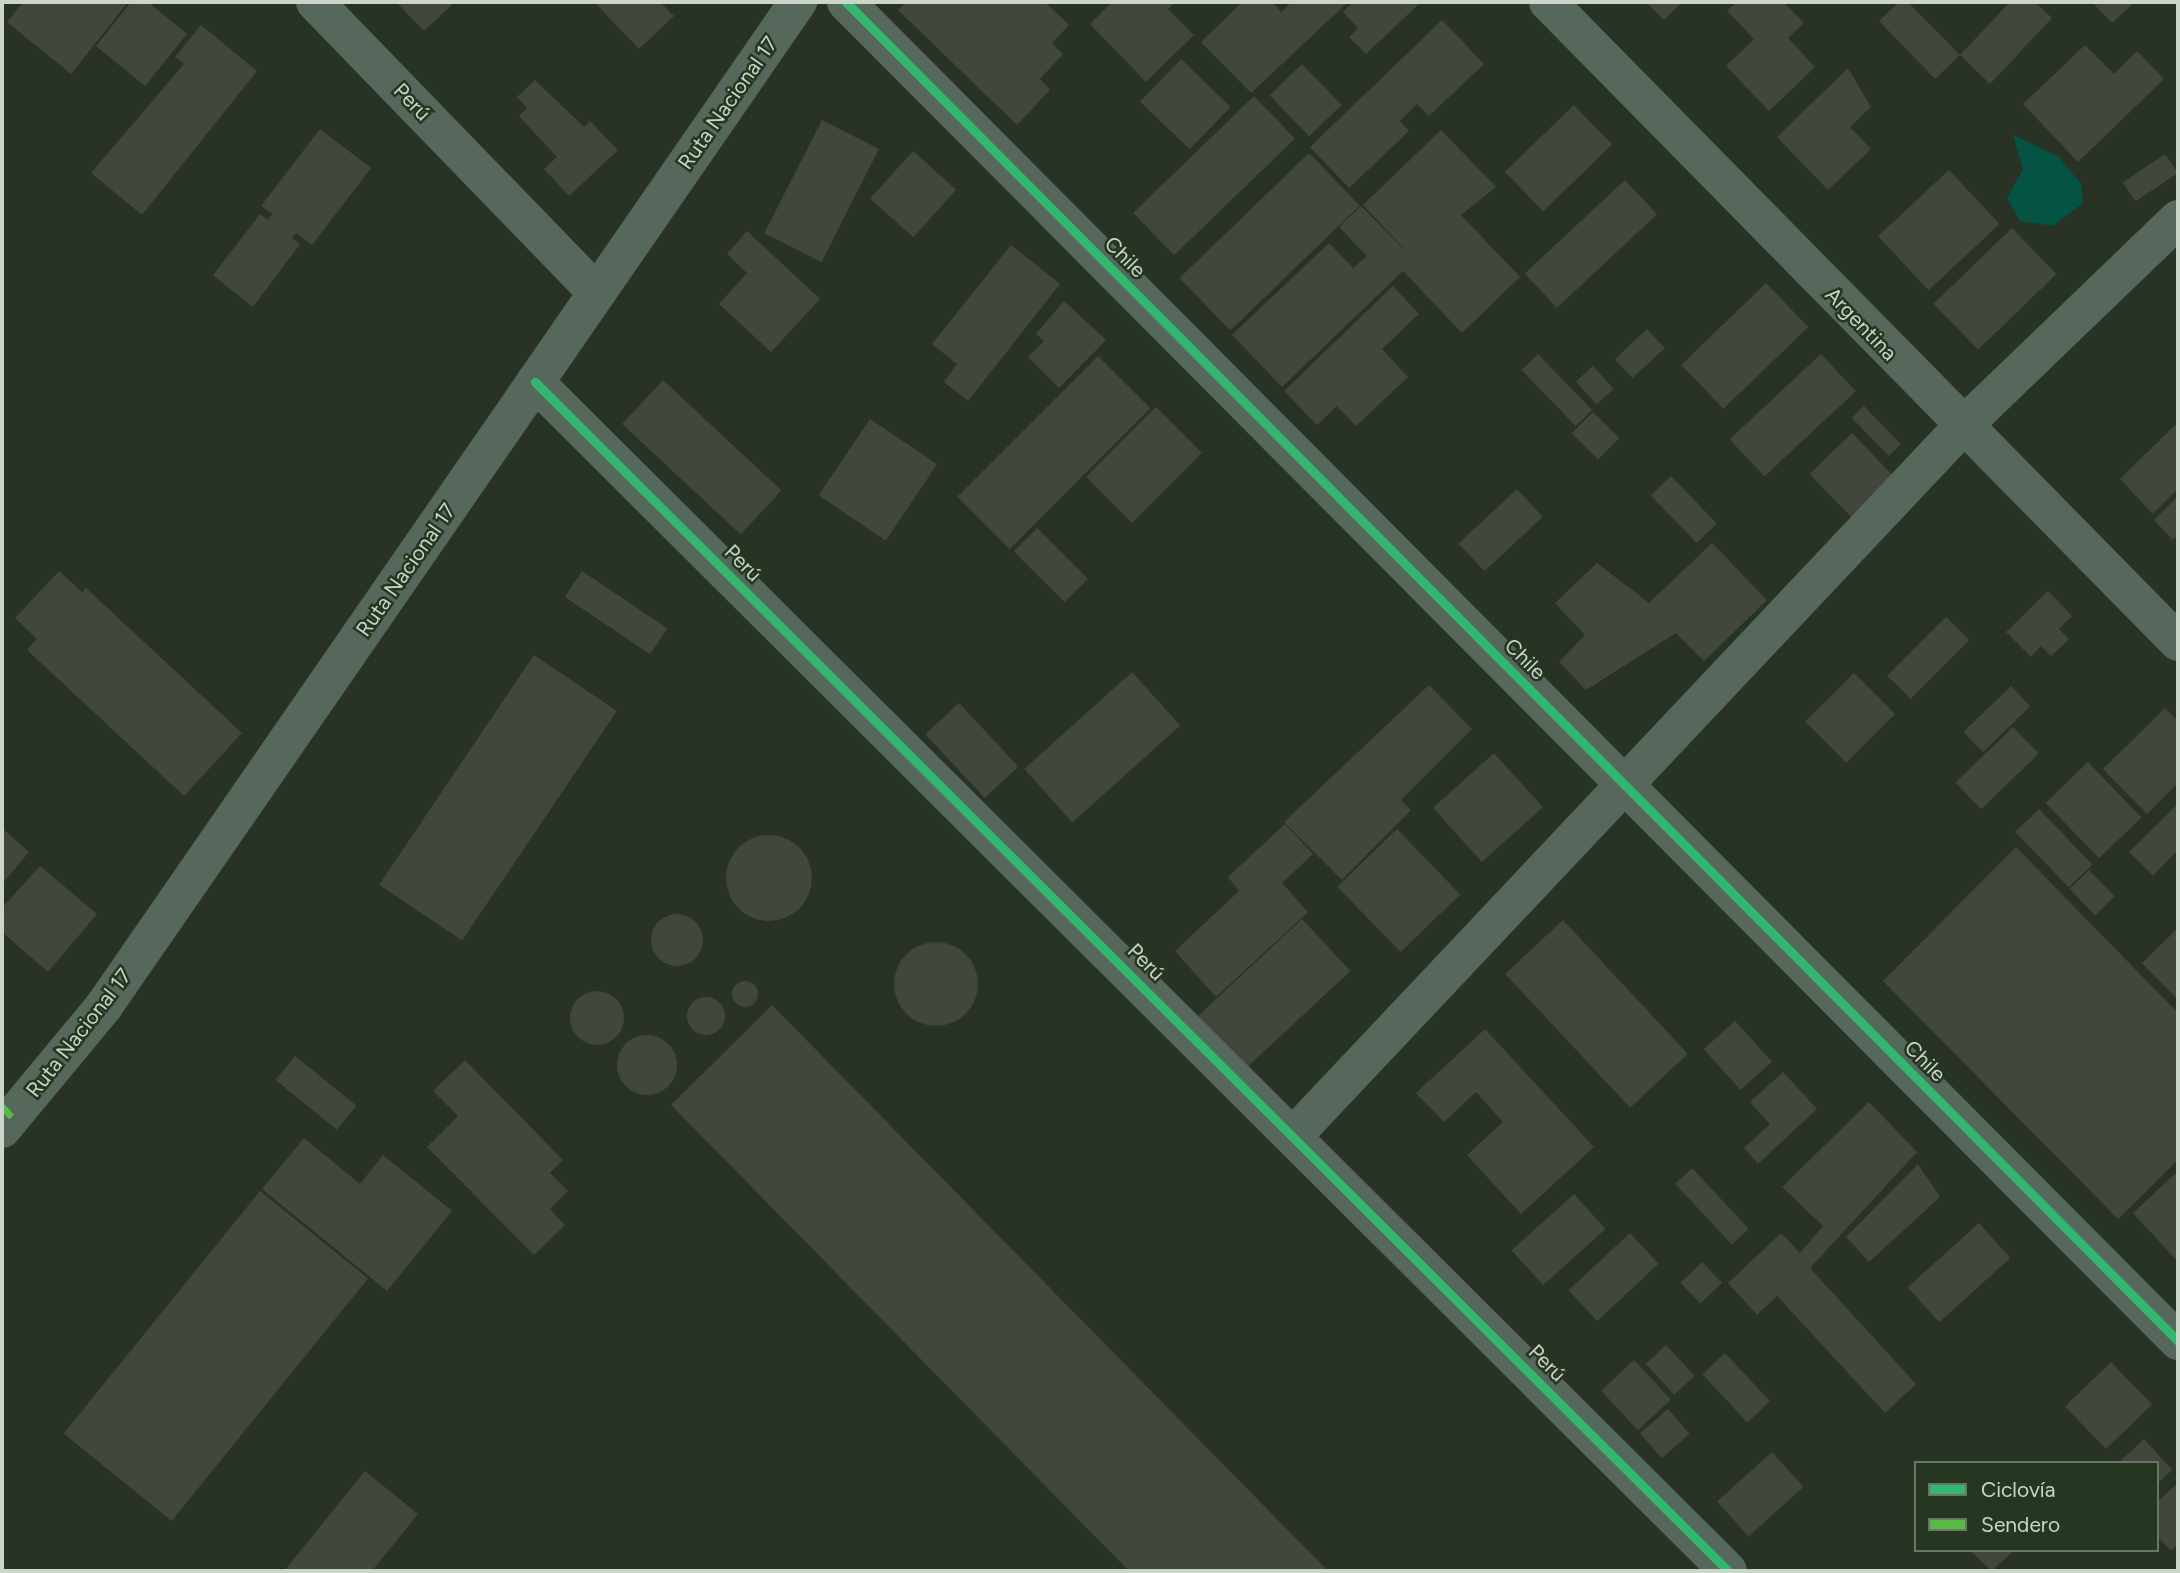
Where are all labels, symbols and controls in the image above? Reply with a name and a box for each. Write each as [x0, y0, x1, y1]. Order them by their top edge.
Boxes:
street label: Ruta Nacional 17 [673, 32, 783, 174]
street label: Perú [388, 78, 436, 126]
street label: Chile [1099, 231, 1151, 283]
street label: Argentina [1820, 282, 1902, 366]
street label: Ruta Nacional 17 [351, 499, 461, 641]
street label: Perú [719, 539, 767, 587]
street label: Chile [1499, 633, 1551, 685]
street label: Perú [1122, 938, 1170, 986]
street label: Ruta Nacional 17 [21, 964, 137, 1102]
street label: Chile [1899, 1035, 1951, 1087]
street label: Perú [1523, 1339, 1571, 1387]
legend [1914, 1461, 2159, 1552]
text: Ciclovía [1981, 1477, 2055, 1502]
text: Sendero [1981, 1512, 2060, 1537]

